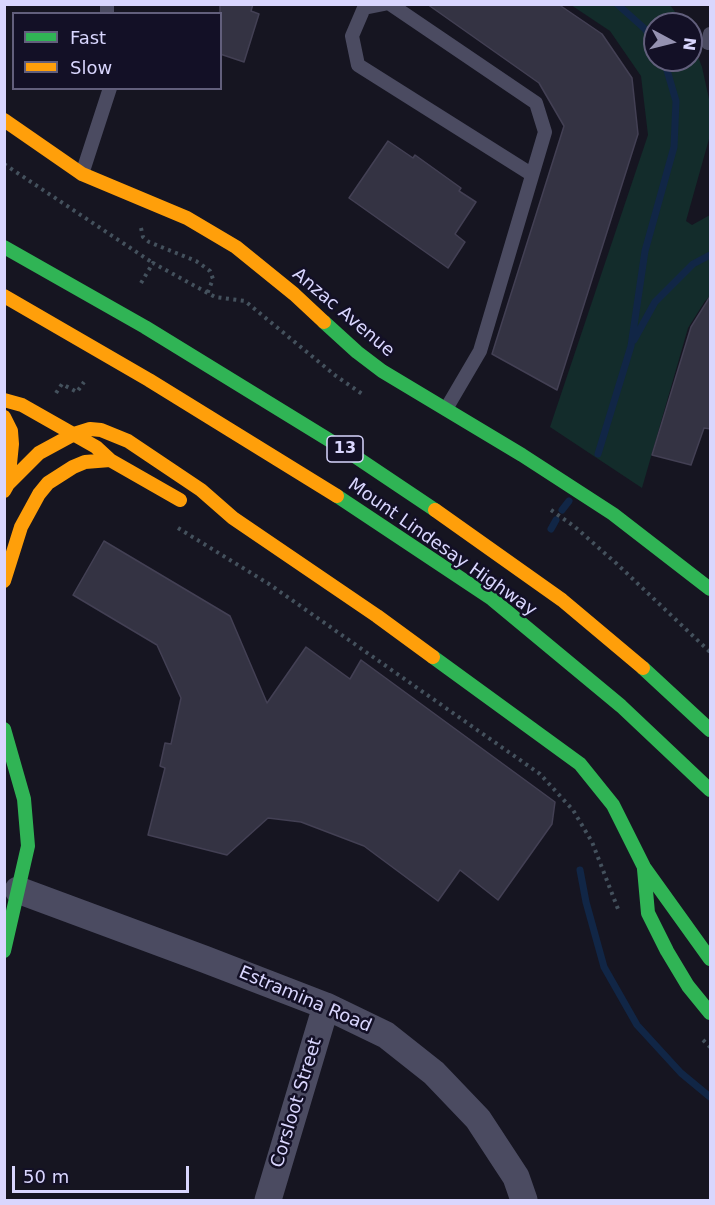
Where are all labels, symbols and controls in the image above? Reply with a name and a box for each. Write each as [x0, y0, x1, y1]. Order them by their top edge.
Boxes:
legend [12, 12, 222, 90]
north arrow [643, 12, 703, 72]
text: Fast [70, 27, 106, 48]
text: N [679, 36, 700, 52]
text: Slow [70, 57, 112, 78]
street label: Anzac Avenue [288, 264, 398, 362]
road number: 13 [327, 436, 363, 462]
street label: Mount Lindesay Highway [343, 474, 541, 622]
street label: Estramina Road [235, 962, 375, 1038]
street label: Corsloot Street [267, 1035, 327, 1171]
scale bar [15, 1154, 192, 1192]
text: 50 m [23, 1166, 69, 1187]

